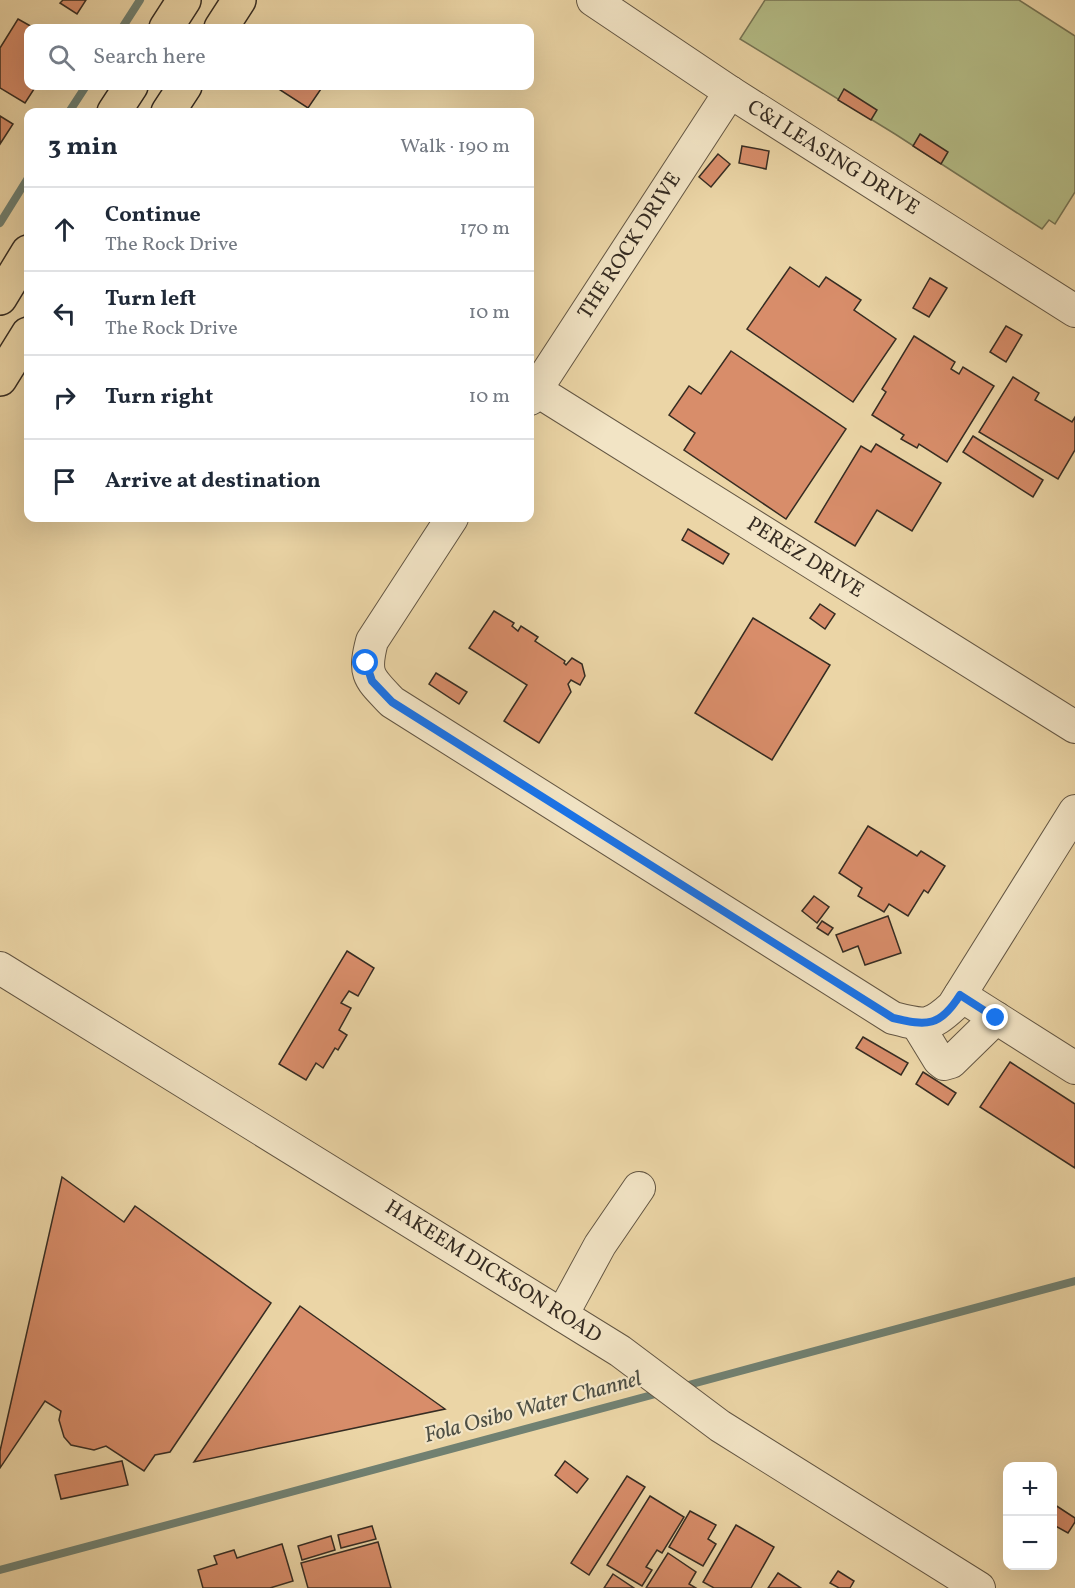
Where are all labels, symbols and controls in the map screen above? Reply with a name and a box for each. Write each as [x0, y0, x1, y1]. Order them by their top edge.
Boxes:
search box [24, 24, 534, 90]
icon: search [45, 41, 78, 74]
text: Search here [93, 42, 206, 73]
street label: C&I LEASING DRIVE [741, 93, 925, 223]
text: 3 min [48, 129, 118, 165]
text: Walk · 190 m [400, 133, 510, 161]
street label: THE ROCK DRIVE [571, 167, 689, 325]
text: Continue [105, 200, 201, 231]
icon: ahead [48, 213, 81, 246]
text: 170 m [460, 215, 510, 243]
text: The Rock Drive [105, 231, 238, 259]
text: Turn left [105, 284, 196, 315]
icon: left [48, 297, 81, 330]
text: 10 m [469, 299, 510, 327]
text: The Rock Drive [105, 315, 238, 343]
icon: right [48, 381, 81, 414]
text: Turn right [105, 382, 213, 413]
text: 10 m [469, 383, 510, 411]
icon: arrive [48, 465, 81, 498]
text: Arrive at destination [105, 466, 321, 497]
street label: PEREZ DRIVE [741, 510, 869, 606]
route start [352, 649, 378, 675]
route end [982, 1004, 1008, 1030]
street label: HAKEEM DICKSON ROAD [379, 1193, 607, 1351]
water label: Fola Osibo Water Channel [421, 1364, 646, 1452]
map controls [1003, 1462, 1057, 1570]
button: + [1003, 1462, 1057, 1516]
button: − [1003, 1516, 1057, 1570]

